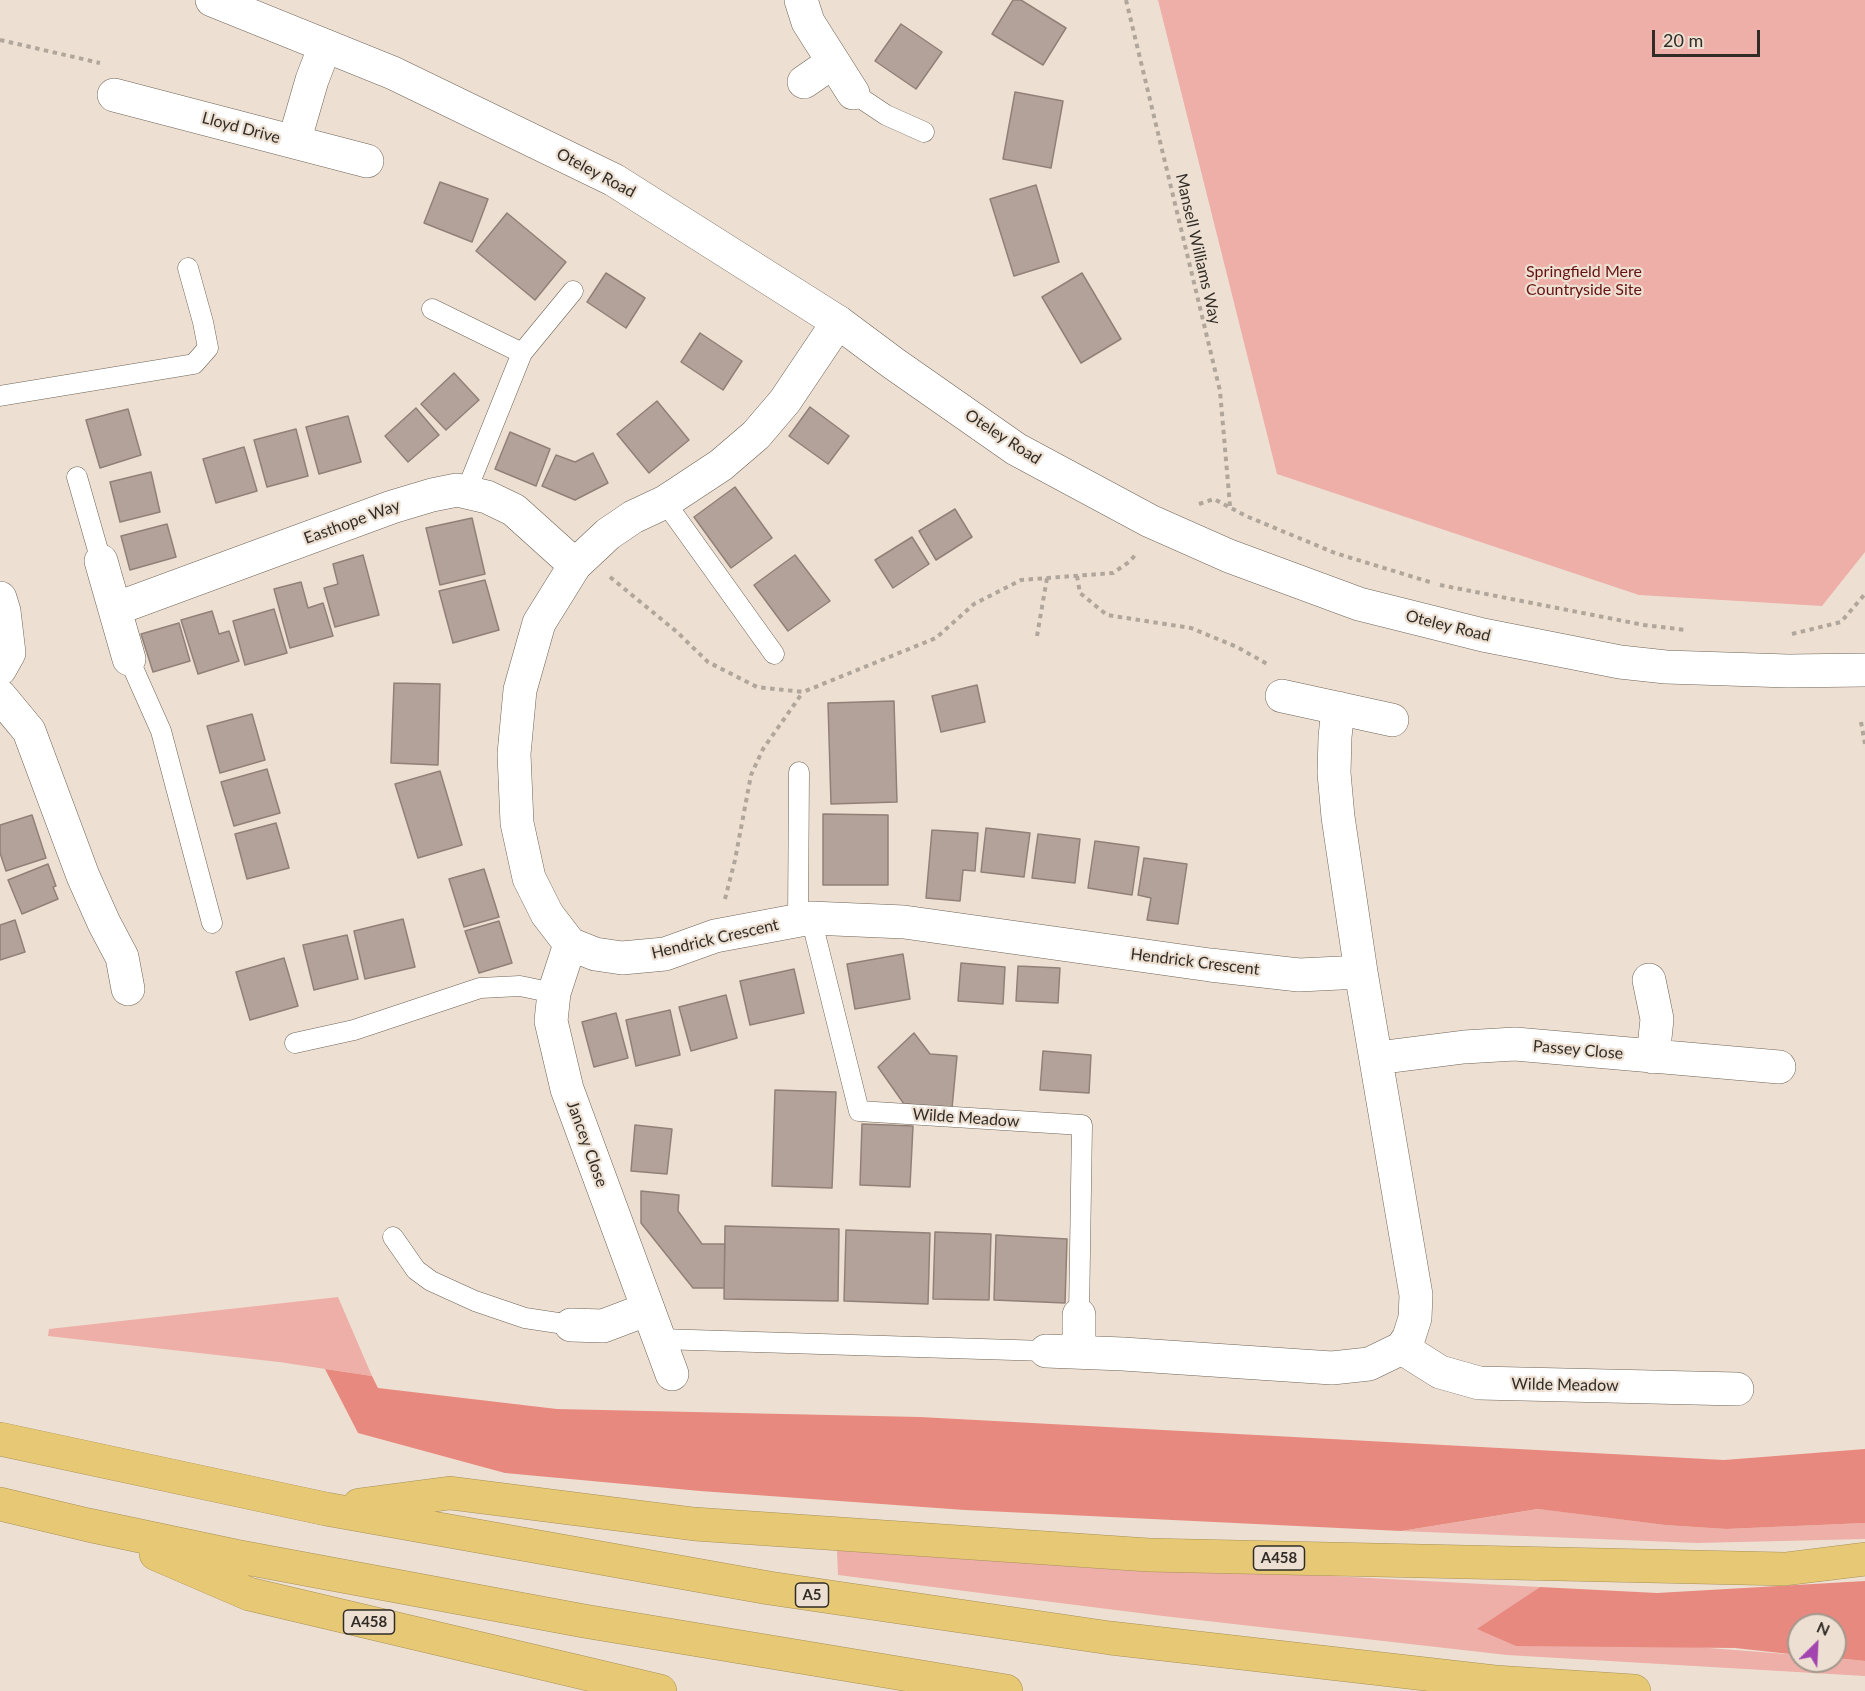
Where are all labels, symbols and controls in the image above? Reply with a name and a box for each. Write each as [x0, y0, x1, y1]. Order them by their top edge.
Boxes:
scale bar [1655, 18, 1763, 56]
text: 20 m [1663, 29, 1703, 51]
street label: Lloyd Drive [200, 108, 282, 148]
street label: Oteley Road [553, 144, 639, 202]
street label: Mansell Williams Way [1171, 172, 1225, 326]
park label: Springfield Mere Countryside Site [1526, 262, 1642, 300]
street label: Oteley Road [961, 405, 1045, 469]
street label: Easthope Way [301, 496, 403, 548]
street label: Oteley Road [1404, 606, 1492, 646]
street label: Hendrick Crescent [650, 915, 780, 963]
street label: Hendrick Crescent [1129, 945, 1261, 979]
street label: Passey Close [1532, 1036, 1624, 1064]
street label: Jancey Close [563, 1098, 611, 1190]
street label: Wilde Meadow [912, 1105, 1020, 1131]
street label: Wilde Meadow [1511, 1374, 1619, 1396]
road number: A458 [1254, 1546, 1304, 1570]
road number: A5 [796, 1583, 828, 1607]
road number: A458 [344, 1610, 394, 1634]
north arrow [1787, 1613, 1847, 1673]
text: N [1814, 1617, 1833, 1639]

